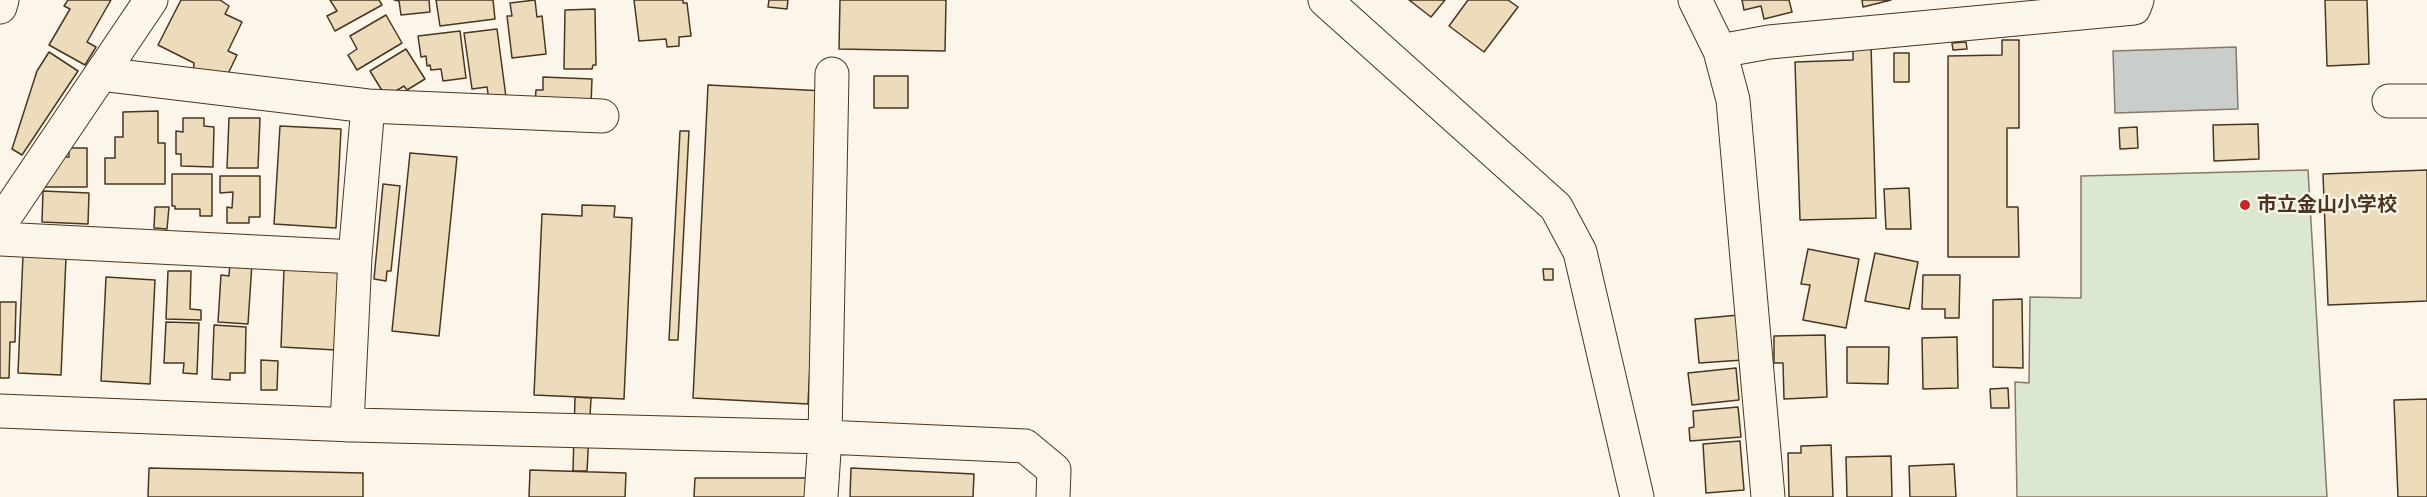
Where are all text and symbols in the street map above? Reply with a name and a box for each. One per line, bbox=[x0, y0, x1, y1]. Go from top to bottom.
place label: 市立金山小学校 bbox=[2257, 193, 2397, 217]
marker: 市立金山小学校 bbox=[2238, 198, 2252, 212]

